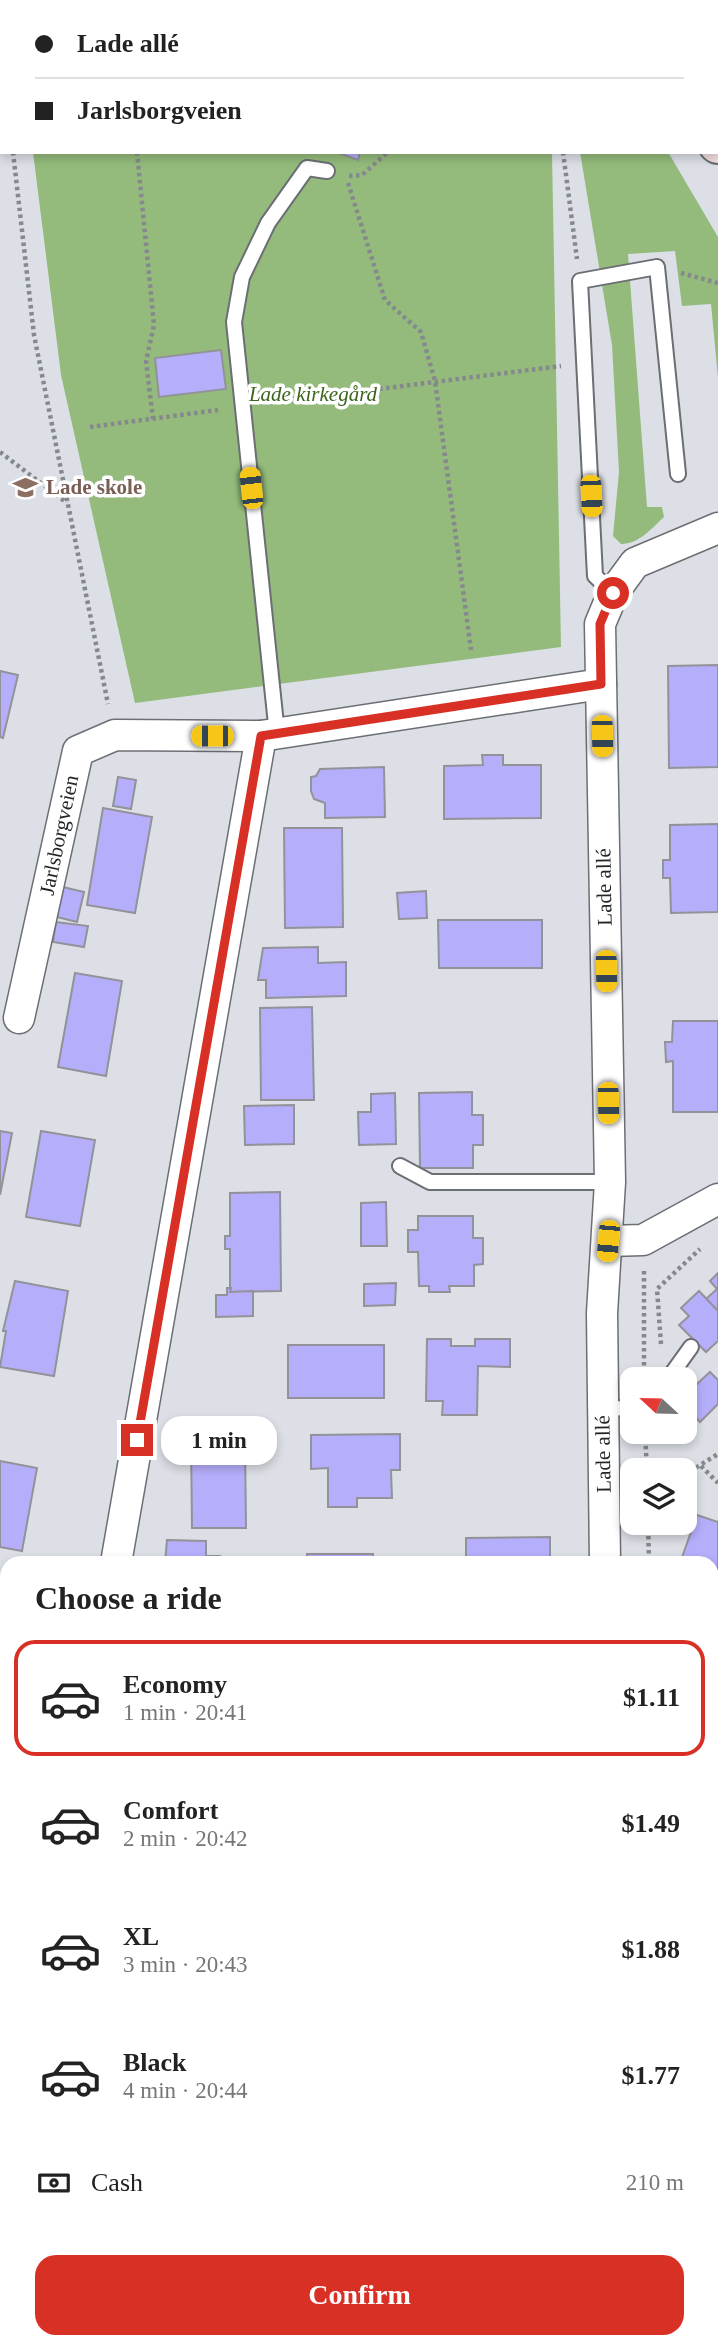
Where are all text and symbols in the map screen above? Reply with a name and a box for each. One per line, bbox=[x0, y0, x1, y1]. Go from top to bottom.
text: Lade allé bbox=[77, 29, 179, 58]
text: Jarlsborgveien bbox=[77, 96, 242, 125]
park label: Lade kirkegård bbox=[248, 382, 378, 406]
car bbox=[239, 466, 264, 510]
school or university icon: Lade skole bbox=[12, 473, 40, 501]
car bbox=[580, 474, 603, 518]
place label: Lade skole bbox=[46, 475, 142, 499]
route start bbox=[597, 577, 629, 609]
car bbox=[592, 715, 613, 757]
car bbox=[192, 726, 234, 747]
street label: Jarlsborgveien bbox=[35, 772, 84, 897]
street label: Lade allé bbox=[591, 848, 617, 926]
car bbox=[596, 950, 617, 992]
car bbox=[598, 1082, 619, 1124]
car bbox=[596, 1219, 621, 1263]
north arrow bbox=[620, 1367, 696, 1444]
map controls bbox=[620, 1367, 697, 1535]
street label: Lade allé bbox=[590, 1415, 616, 1493]
callout: 1 min bbox=[162, 1416, 277, 1464]
route end bbox=[121, 1424, 153, 1456]
text: 1 min bbox=[191, 1428, 247, 1453]
button: layers bbox=[620, 1458, 697, 1535]
text: Choose a ride bbox=[35, 1580, 222, 1616]
icon: car bbox=[39, 1667, 102, 1730]
text: Economy bbox=[123, 1670, 227, 1699]
text: $1.11 bbox=[623, 1683, 680, 1712]
text: 1 min · 20:41 bbox=[123, 1700, 248, 1725]
icon: car bbox=[39, 1793, 102, 1856]
text: Comfort bbox=[123, 1796, 218, 1825]
text: $1.49 bbox=[622, 1809, 680, 1838]
text: 2 min · 20:42 bbox=[123, 1826, 248, 1851]
icon: car bbox=[39, 1919, 102, 1982]
text: XL bbox=[123, 1922, 159, 1951]
text: $1.88 bbox=[622, 1935, 680, 1964]
text: 3 min · 20:43 bbox=[123, 1952, 248, 1977]
icon: car bbox=[39, 2045, 102, 2108]
text: Black bbox=[123, 2048, 187, 2077]
text: $1.77 bbox=[622, 2061, 680, 2090]
text: 4 min · 20:44 bbox=[123, 2078, 248, 2103]
icon: cash bbox=[35, 2164, 73, 2202]
text: Cash bbox=[91, 2168, 143, 2197]
text: 210 m bbox=[626, 2170, 684, 2195]
button: Confirm bbox=[35, 2255, 684, 2335]

